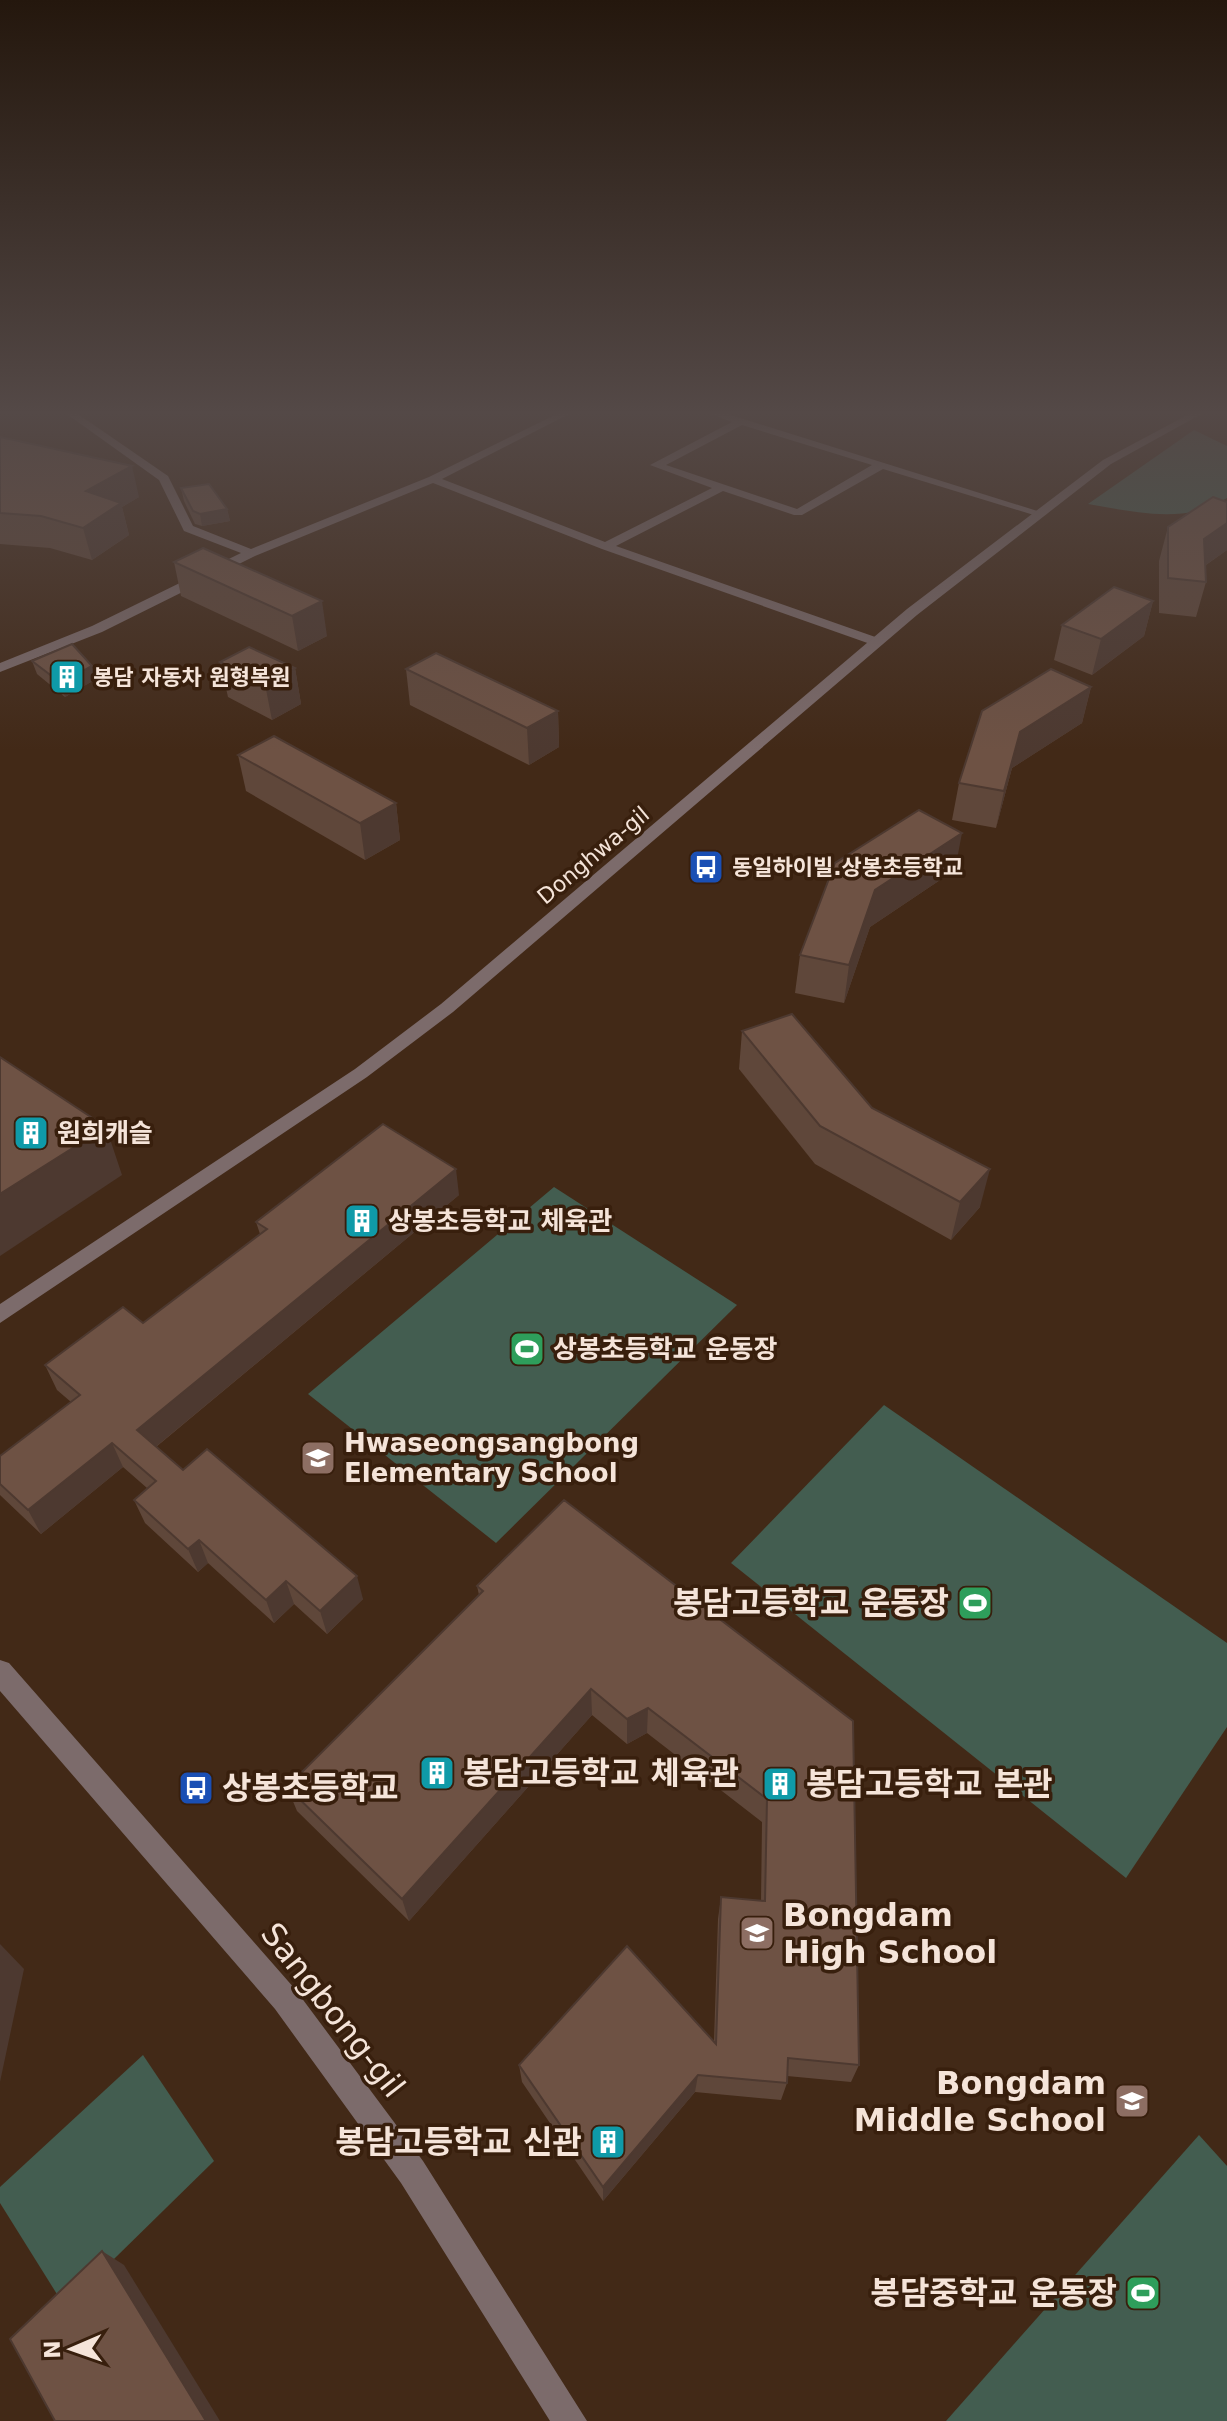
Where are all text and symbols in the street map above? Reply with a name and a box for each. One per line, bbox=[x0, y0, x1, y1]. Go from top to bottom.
building icon: 봉담 자동차 원형복원 bbox=[48, 658, 86, 696]
place label: 봉담 자동차 원형복원 bbox=[93, 665, 290, 690]
street label: Donghwa-gil bbox=[532, 802, 654, 909]
bus stop icon: 동일하이빌.상봉초등학교 bbox=[687, 848, 725, 886]
place label: 동일하이빌.상봉초등학교 bbox=[732, 855, 963, 880]
building icon: 원희캐슬 bbox=[12, 1114, 50, 1152]
place label: 원희캐슬 bbox=[57, 1118, 153, 1148]
building icon: 상봉초등학교 체육관 bbox=[343, 1202, 381, 1240]
place label: 상봉초등학교 체육관 bbox=[388, 1206, 612, 1236]
sports icon: 상봉초등학교 운동장 bbox=[508, 1330, 546, 1368]
place label: 상봉초등학교 운동장 bbox=[553, 1334, 777, 1364]
place label: Hwaseongsangbong Elementary School bbox=[344, 1428, 639, 1488]
school or university icon: Hwaseongsangbong Elementary School bbox=[299, 1439, 337, 1477]
place label: 봉담고등학교 운동장 bbox=[673, 1584, 949, 1622]
sports icon: 봉담고등학교 운동장 bbox=[956, 1584, 994, 1622]
building icon: 봉담고등학교 체육관 bbox=[418, 1754, 456, 1792]
place label: 봉담고등학교 체육관 bbox=[463, 1754, 739, 1792]
building icon: 봉담고등학교 본관 bbox=[761, 1765, 799, 1803]
place label: 봉담고등학교 본관 bbox=[806, 1765, 1053, 1803]
bus stop icon: 상봉초등학교 bbox=[177, 1769, 215, 1807]
place label: 상봉초등학교 bbox=[222, 1769, 399, 1807]
place label: Bongdam High School bbox=[783, 1896, 997, 1971]
school or university icon: Bongdam High School bbox=[738, 1914, 776, 1952]
street label: Sangbong-gil bbox=[253, 1915, 413, 2105]
place label: Bongdam Middle School bbox=[854, 2064, 1106, 2139]
school or university icon: Bongdam Middle School bbox=[1113, 2082, 1151, 2120]
place label: 봉담고등학교 신관 bbox=[335, 2123, 582, 2161]
building icon: 봉담고등학교 신관 bbox=[589, 2123, 627, 2161]
place label: 봉담중학교 운동장 bbox=[870, 2274, 1117, 2312]
sports icon: 봉담중학교 운동장 bbox=[1124, 2274, 1162, 2312]
north arrow bbox=[32, 2309, 112, 2389]
text: N bbox=[40, 2340, 65, 2359]

